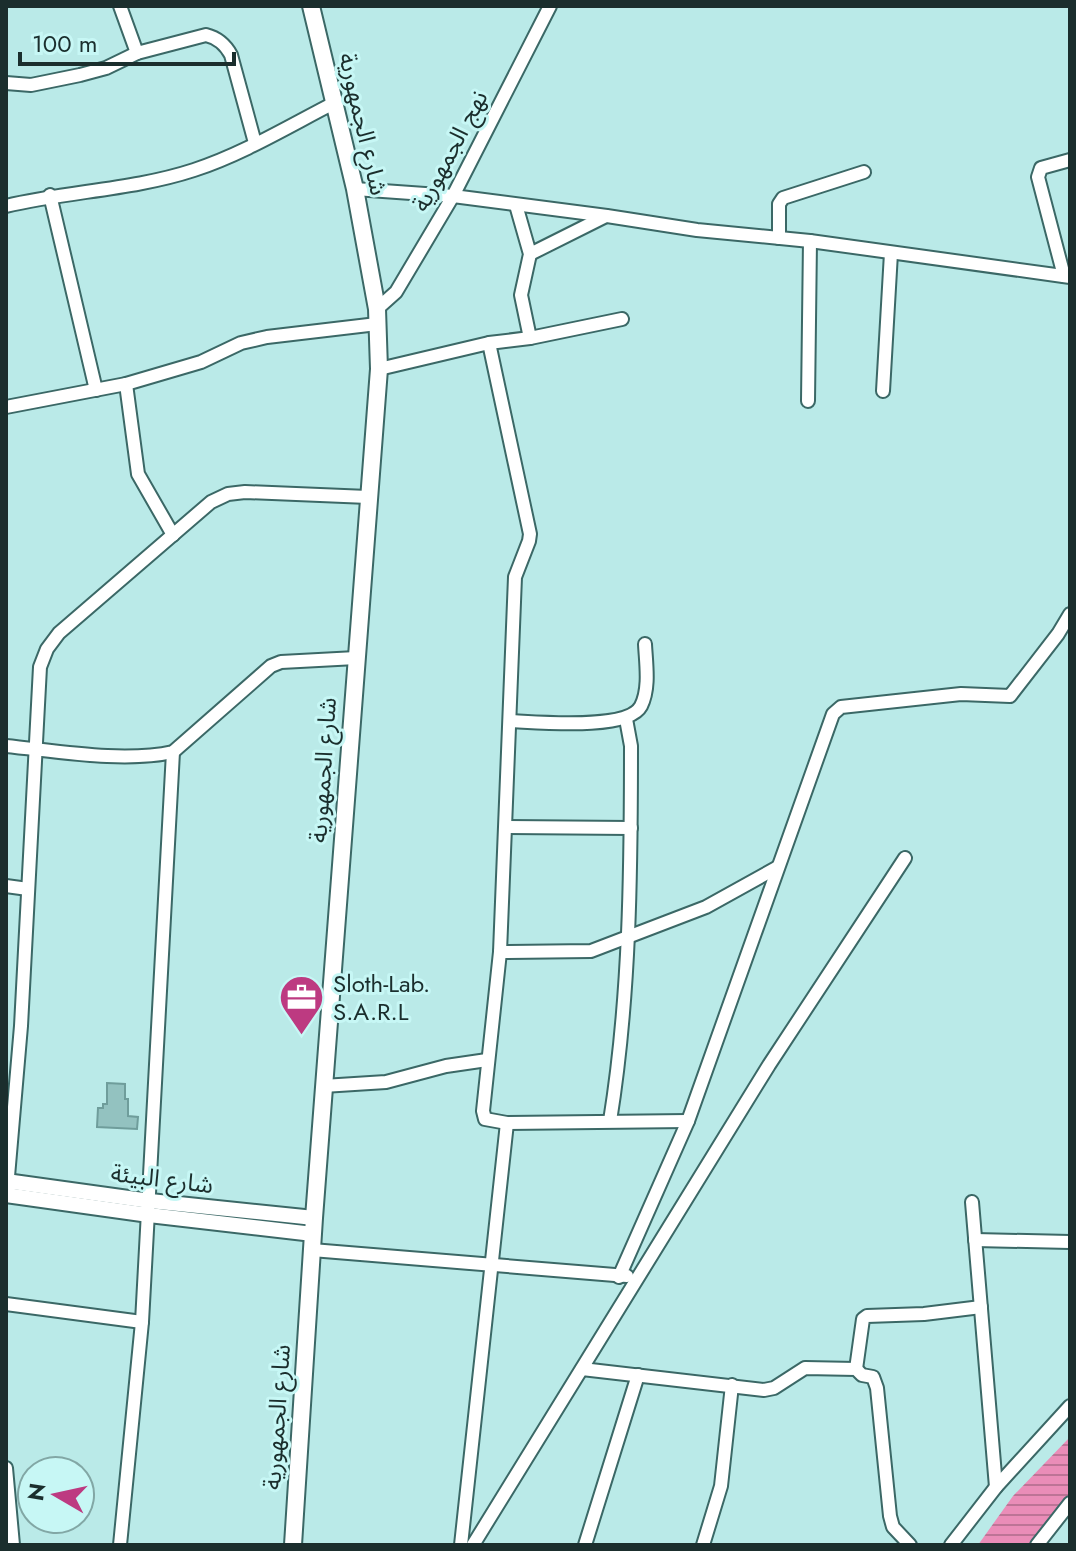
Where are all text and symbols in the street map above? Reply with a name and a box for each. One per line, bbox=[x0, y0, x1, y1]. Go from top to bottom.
scale bar bbox=[20, 16, 234, 66]
text: 100 m bbox=[32, 26, 98, 61]
street label: شارع الجمهورية bbox=[330, 49, 397, 199]
street label: نهج الجمهورية bbox=[403, 84, 496, 218]
street label: شارع الجمهورية bbox=[300, 696, 345, 844]
place label: Sloth-Lab. S.A.R.L bbox=[333, 966, 430, 1029]
office icon: Sloth-Lab. S.A.R.L bbox=[278, 974, 326, 1037]
street label: شارع البيئة bbox=[109, 1155, 215, 1202]
street label: شارع الجمهورية bbox=[254, 1343, 299, 1491]
north arrow bbox=[16, 1455, 96, 1535]
text: N bbox=[19, 1481, 53, 1503]

